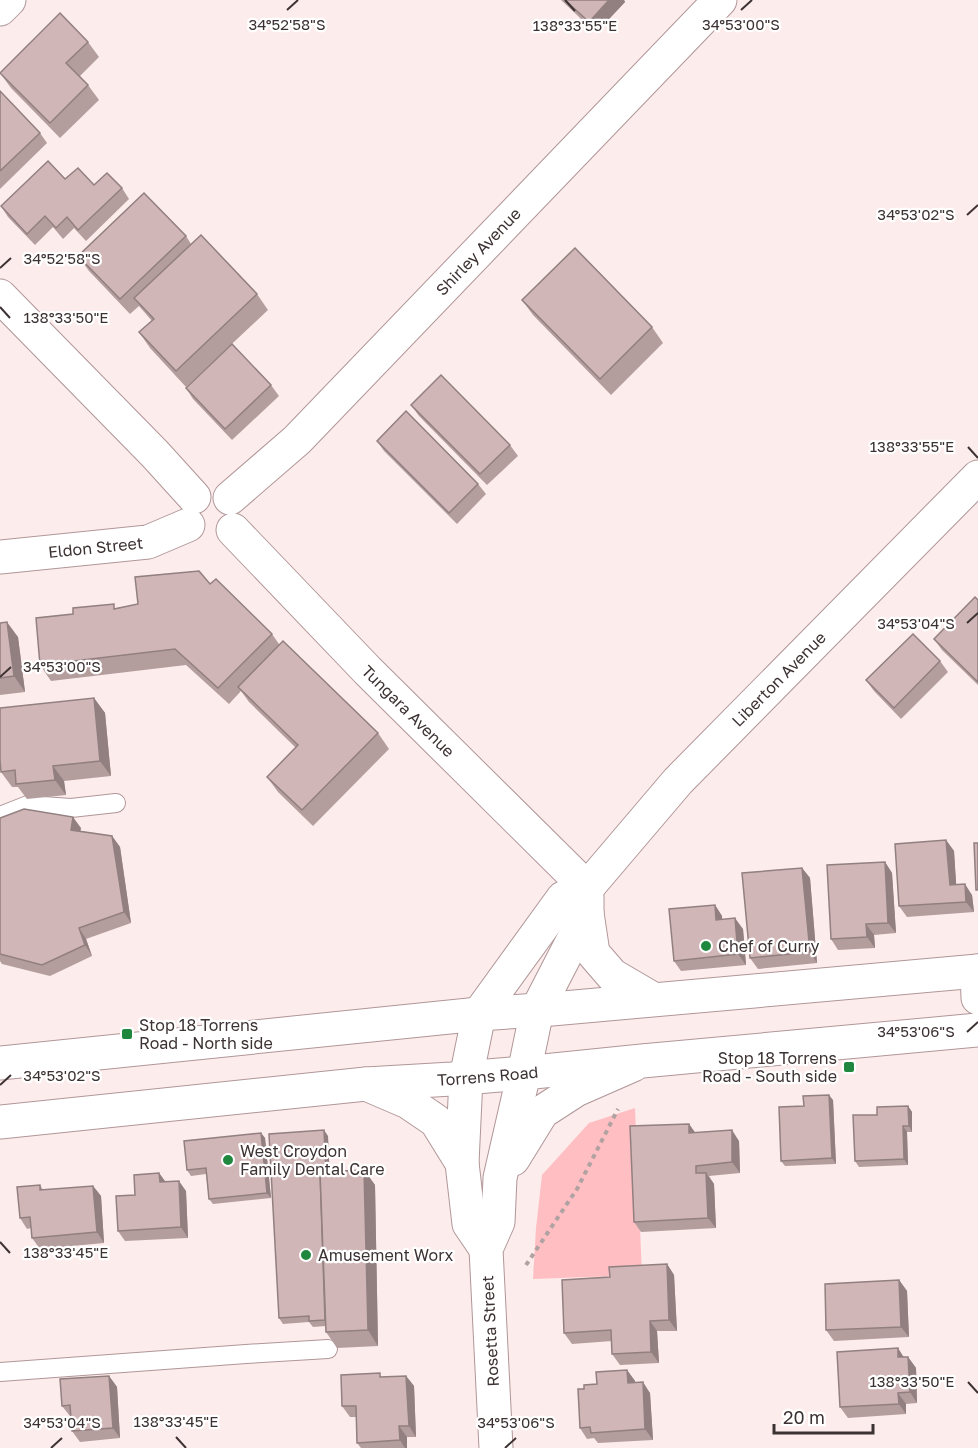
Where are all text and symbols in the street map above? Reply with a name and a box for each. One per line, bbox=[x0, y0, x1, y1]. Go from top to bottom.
text: 34°52'58"S bbox=[248, 15, 326, 33]
text: 34°53'00"S bbox=[702, 15, 780, 33]
text: 138°33'55"E bbox=[533, 16, 617, 34]
street label: Shirley Avenue bbox=[431, 204, 525, 300]
text: 34°53'02"S bbox=[877, 205, 955, 223]
text: 34°52'58"S bbox=[23, 249, 101, 267]
text: 138°33'50"E bbox=[24, 308, 108, 326]
text: 138°33'55"E bbox=[870, 437, 954, 455]
street label: Eldon Street bbox=[47, 533, 144, 562]
text: 34°53'04"S bbox=[877, 614, 955, 632]
street label: Liberton Avenue bbox=[727, 627, 830, 731]
text: 34°53'00"S bbox=[23, 657, 101, 675]
street label: Tungara Avenue bbox=[358, 661, 459, 761]
place label: Chef of Curry bbox=[718, 936, 819, 956]
marker: Chef of Curry bbox=[699, 939, 713, 953]
place label: Stop 18 Torrens Road - North side bbox=[139, 1015, 273, 1053]
text: 34°53'06"S bbox=[877, 1022, 955, 1040]
marker: Stop 18 Torrens Road - North side bbox=[120, 1027, 134, 1041]
place label: Stop 18 Torrens Road - South side bbox=[702, 1048, 837, 1086]
marker: Stop 18 Torrens Road - South side bbox=[842, 1060, 856, 1074]
street label: Torrens Road bbox=[437, 1062, 539, 1090]
text: 34°53'02"S bbox=[23, 1066, 101, 1084]
place label: West Croydon Family Dental Care bbox=[240, 1141, 384, 1179]
marker: West Croydon Family Dental Care bbox=[221, 1153, 235, 1167]
text: 138°33'45"E bbox=[24, 1243, 108, 1261]
place label: Amusement Worx bbox=[318, 1245, 454, 1265]
marker: Amusement Worx bbox=[299, 1248, 313, 1262]
street label: Rosetta Street bbox=[477, 1275, 503, 1387]
text: 138°33'50"E bbox=[870, 1372, 954, 1390]
scale bar bbox=[774, 1397, 873, 1435]
text: 20 m bbox=[783, 1406, 825, 1428]
text: 138°33'45"E bbox=[134, 1412, 218, 1430]
text: 34°53'04"S bbox=[23, 1413, 101, 1431]
text: 34°53'06"S bbox=[477, 1413, 555, 1431]

